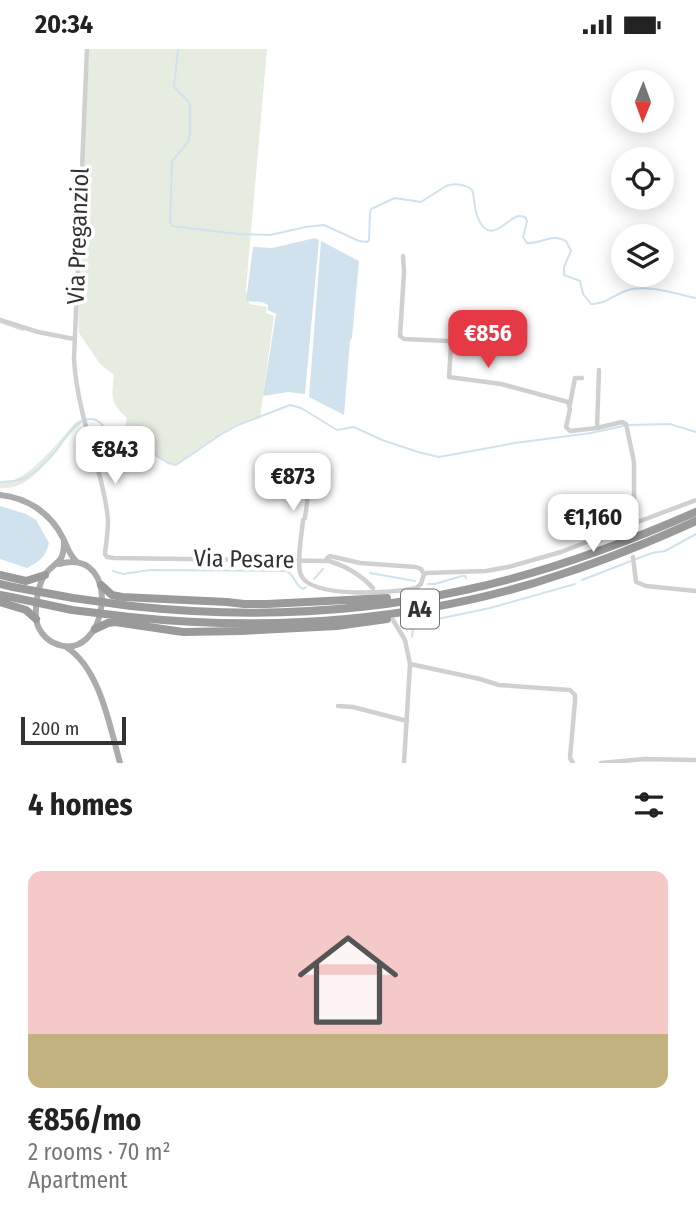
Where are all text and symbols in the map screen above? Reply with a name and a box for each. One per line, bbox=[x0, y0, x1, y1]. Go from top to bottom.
text: 20:34 bbox=[35, 9, 93, 40]
north arrow bbox=[611, 70, 674, 133]
map controls bbox=[611, 70, 674, 287]
button: locate bbox=[611, 147, 674, 210]
street label: Via Preganziol bbox=[62, 167, 94, 305]
button: layers bbox=[611, 224, 674, 287]
pin: €856 bbox=[447, 311, 529, 370]
text: €856 bbox=[464, 319, 512, 347]
pin: €843 bbox=[74, 427, 156, 486]
text: €843 bbox=[92, 435, 138, 463]
pin: €873 bbox=[252, 454, 334, 513]
text: €873 bbox=[271, 462, 315, 490]
pin: €1,160 bbox=[536, 495, 650, 554]
text: €1,160 bbox=[564, 503, 622, 531]
street label: Via Pesare bbox=[193, 544, 295, 574]
road number: A4 bbox=[401, 589, 439, 629]
scale bar bbox=[21, 714, 126, 746]
text: 200 m bbox=[32, 717, 79, 740]
icon: filters bbox=[630, 786, 668, 824]
text: 4 homes bbox=[28, 787, 133, 823]
icon: home bbox=[285, 917, 411, 1043]
text: €856/mo bbox=[28, 1102, 141, 1138]
text: 2 rooms · 70 m² bbox=[28, 1138, 171, 1166]
text: Apartment bbox=[28, 1166, 128, 1194]

